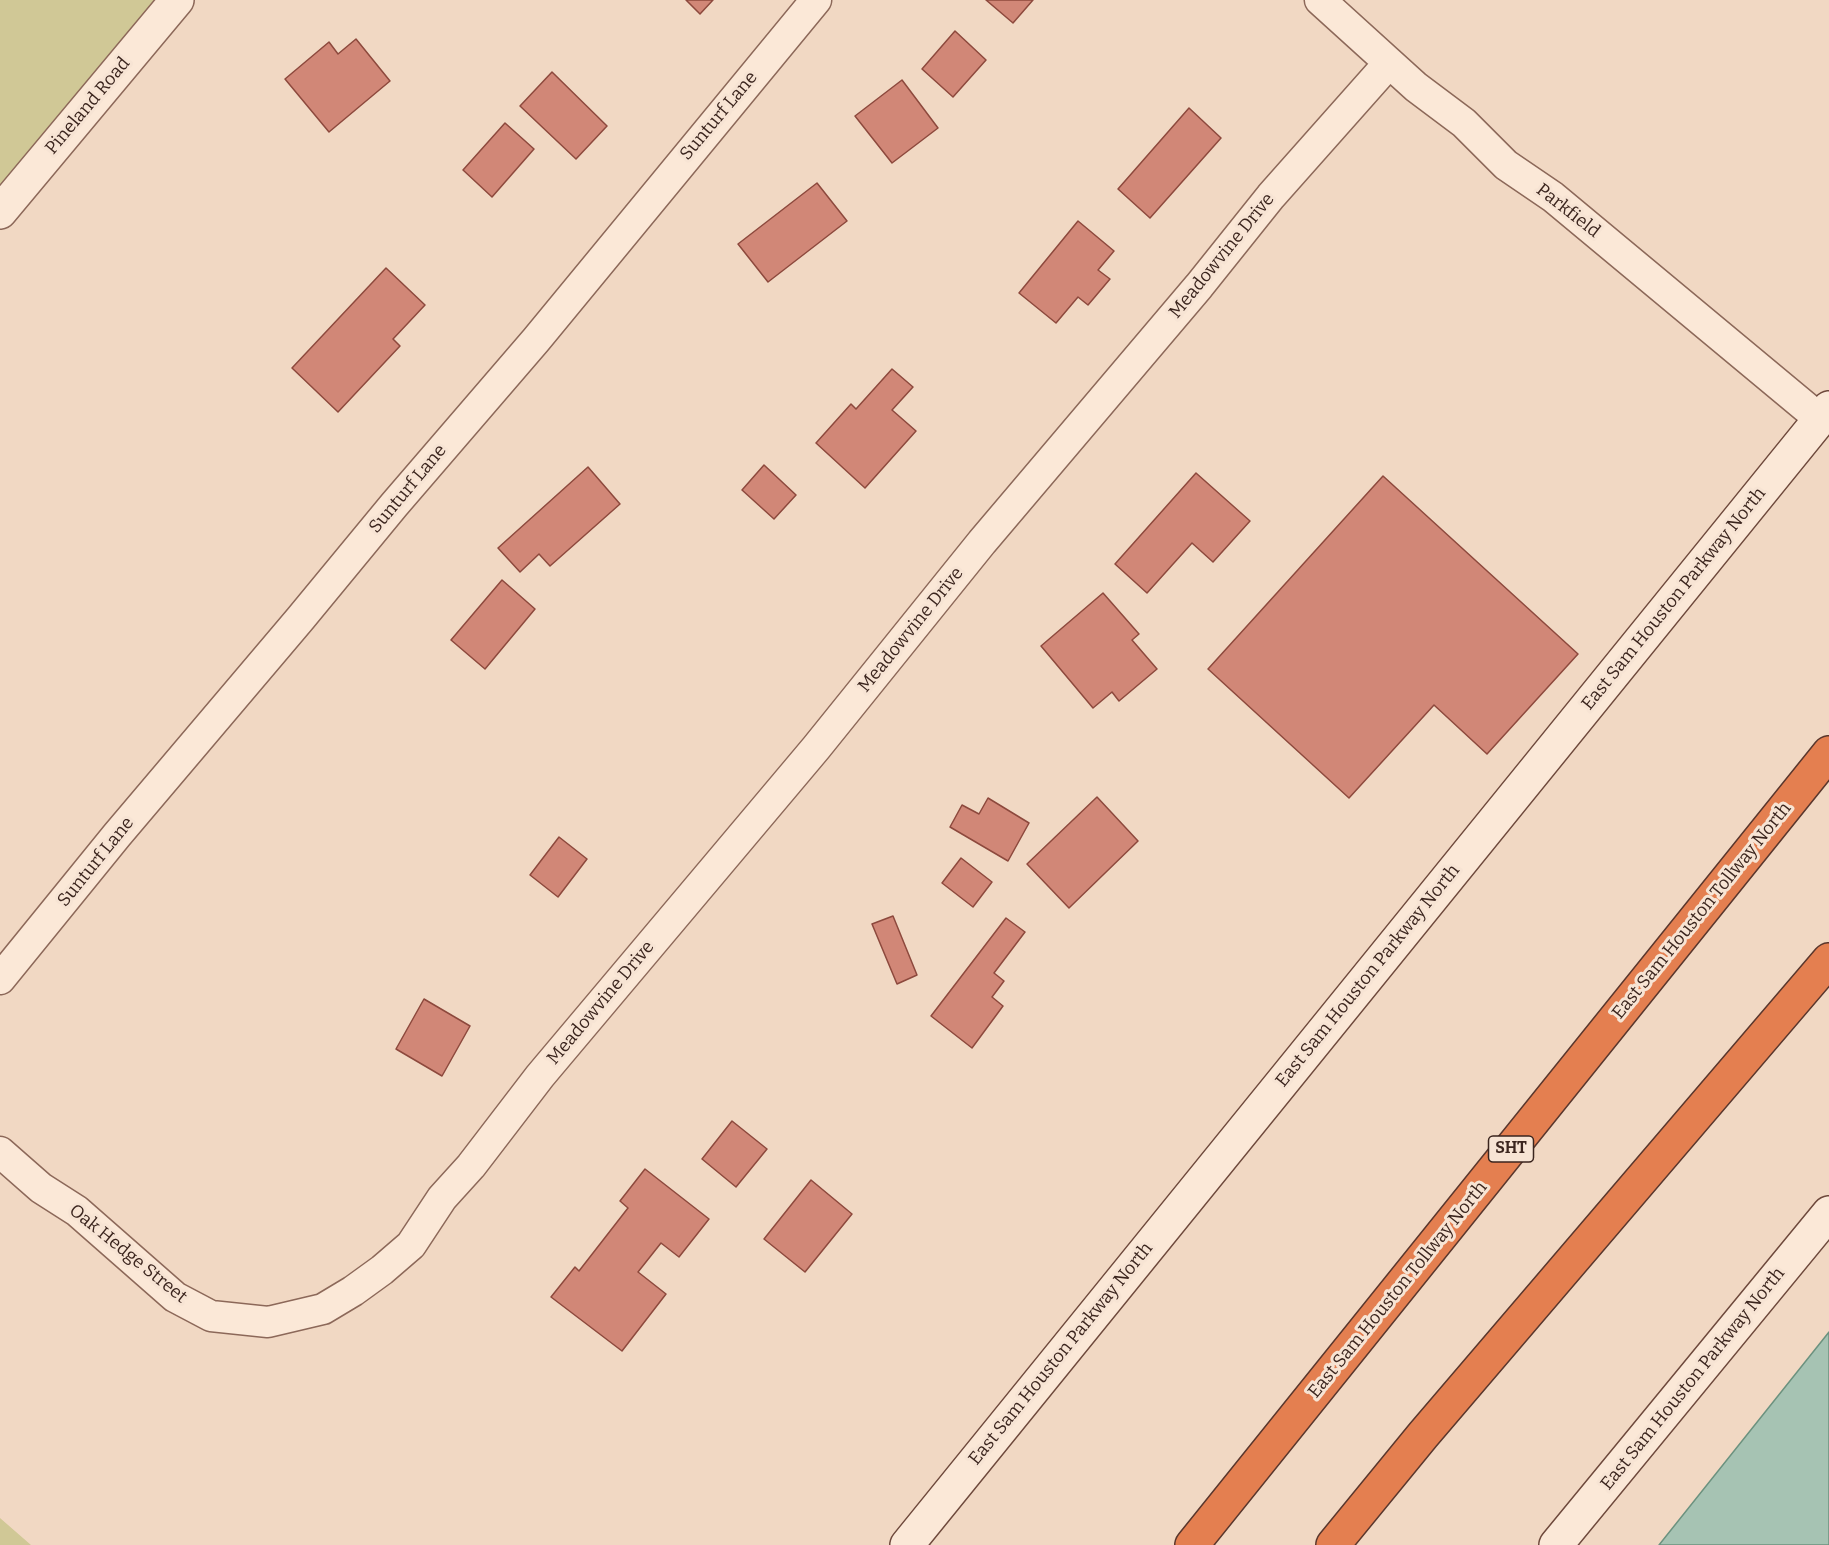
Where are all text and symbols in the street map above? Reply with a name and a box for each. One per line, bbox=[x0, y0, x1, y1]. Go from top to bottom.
street label: Pineland Road bbox=[41, 53, 135, 159]
street label: Sunturf Lane bbox=[676, 67, 762, 165]
street label: Parkfield bbox=[1532, 179, 1604, 243]
street label: Meadowvine Drive bbox=[1165, 189, 1279, 323]
street label: Sunturf Lane bbox=[365, 440, 451, 538]
street label: East Sam Houston Parkway North bbox=[1577, 483, 1771, 715]
street label: Meadowvine Drive bbox=[854, 563, 968, 697]
street label: East Sam Houston Tollway North bbox=[1608, 798, 1796, 1024]
street label: Sunturf Lane bbox=[53, 813, 139, 911]
street label: East Sam Houston Parkway North bbox=[1271, 860, 1465, 1092]
street label: Meadowvine Drive bbox=[543, 937, 659, 1069]
road number: SHT bbox=[1488, 1136, 1534, 1162]
street label: East Sam Houston Tollway North bbox=[1304, 1177, 1492, 1403]
street label: Oak Hedge Street bbox=[65, 1200, 191, 1308]
street label: East Sam Houston Parkway North bbox=[964, 1238, 1158, 1470]
street label: East Sam Houston Parkway North bbox=[1596, 1263, 1790, 1495]

